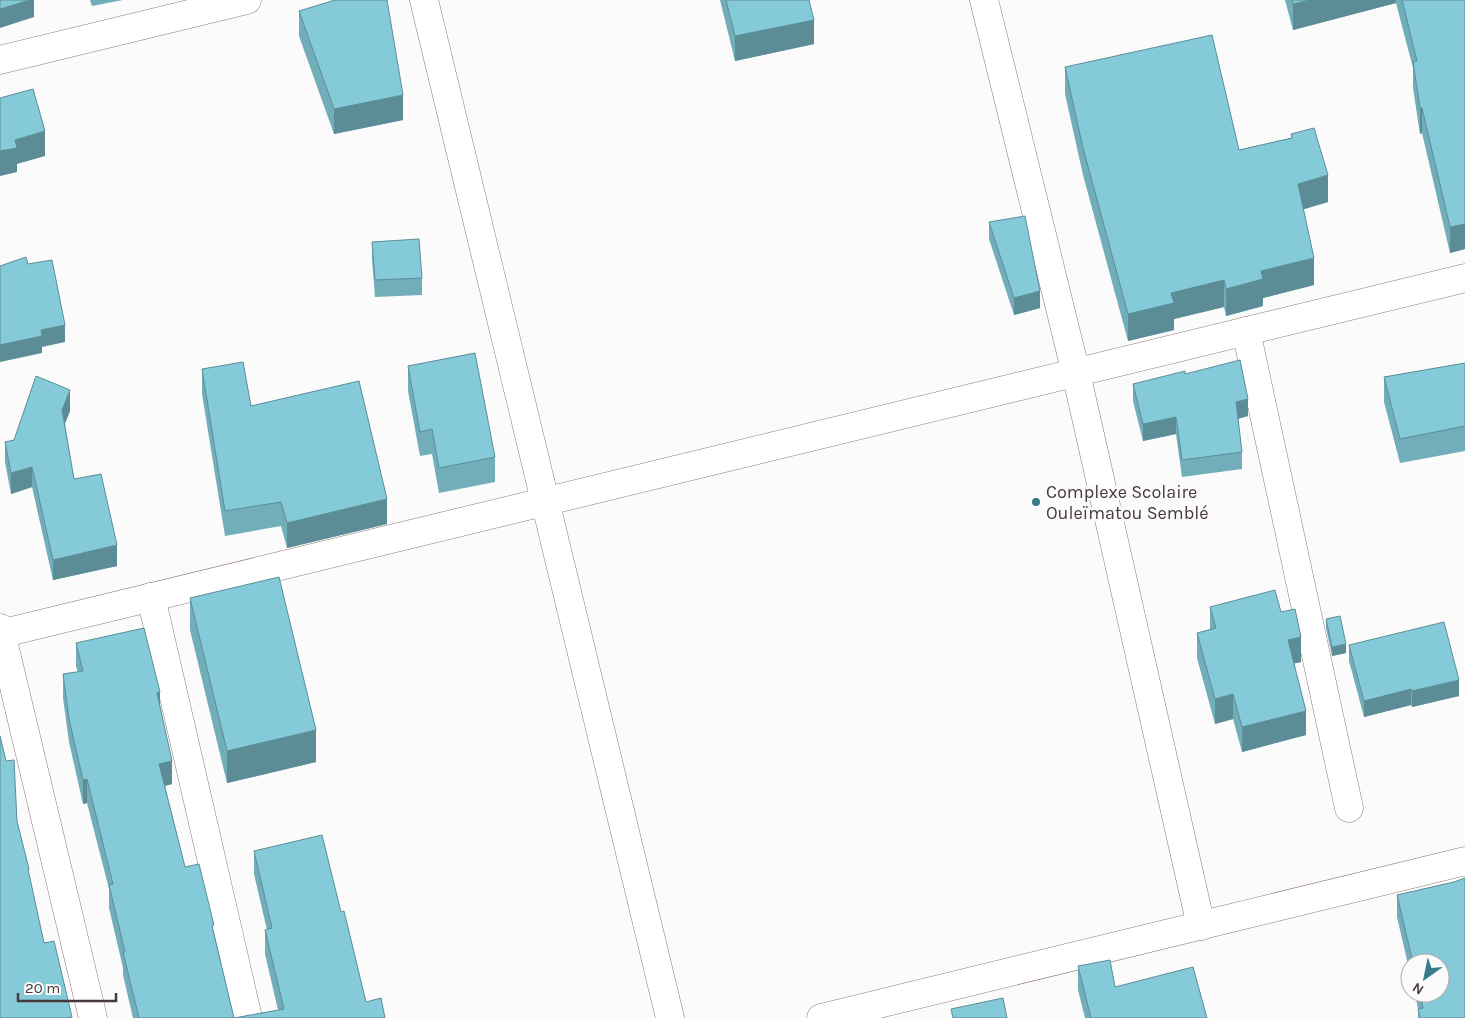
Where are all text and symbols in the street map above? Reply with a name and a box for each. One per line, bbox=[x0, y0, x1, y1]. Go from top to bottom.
place label: Complexe Scolaire Ouleïmatou Semblé bbox=[1046, 481, 1209, 524]
marker: Complexe Scolaire Ouleïmatou Semblé bbox=[1030, 496, 1042, 508]
north arrow bbox=[1400, 953, 1450, 1003]
scale bar bbox=[18, 970, 115, 1002]
text: 20 m bbox=[25, 979, 60, 997]
text: N bbox=[1409, 979, 1427, 998]

